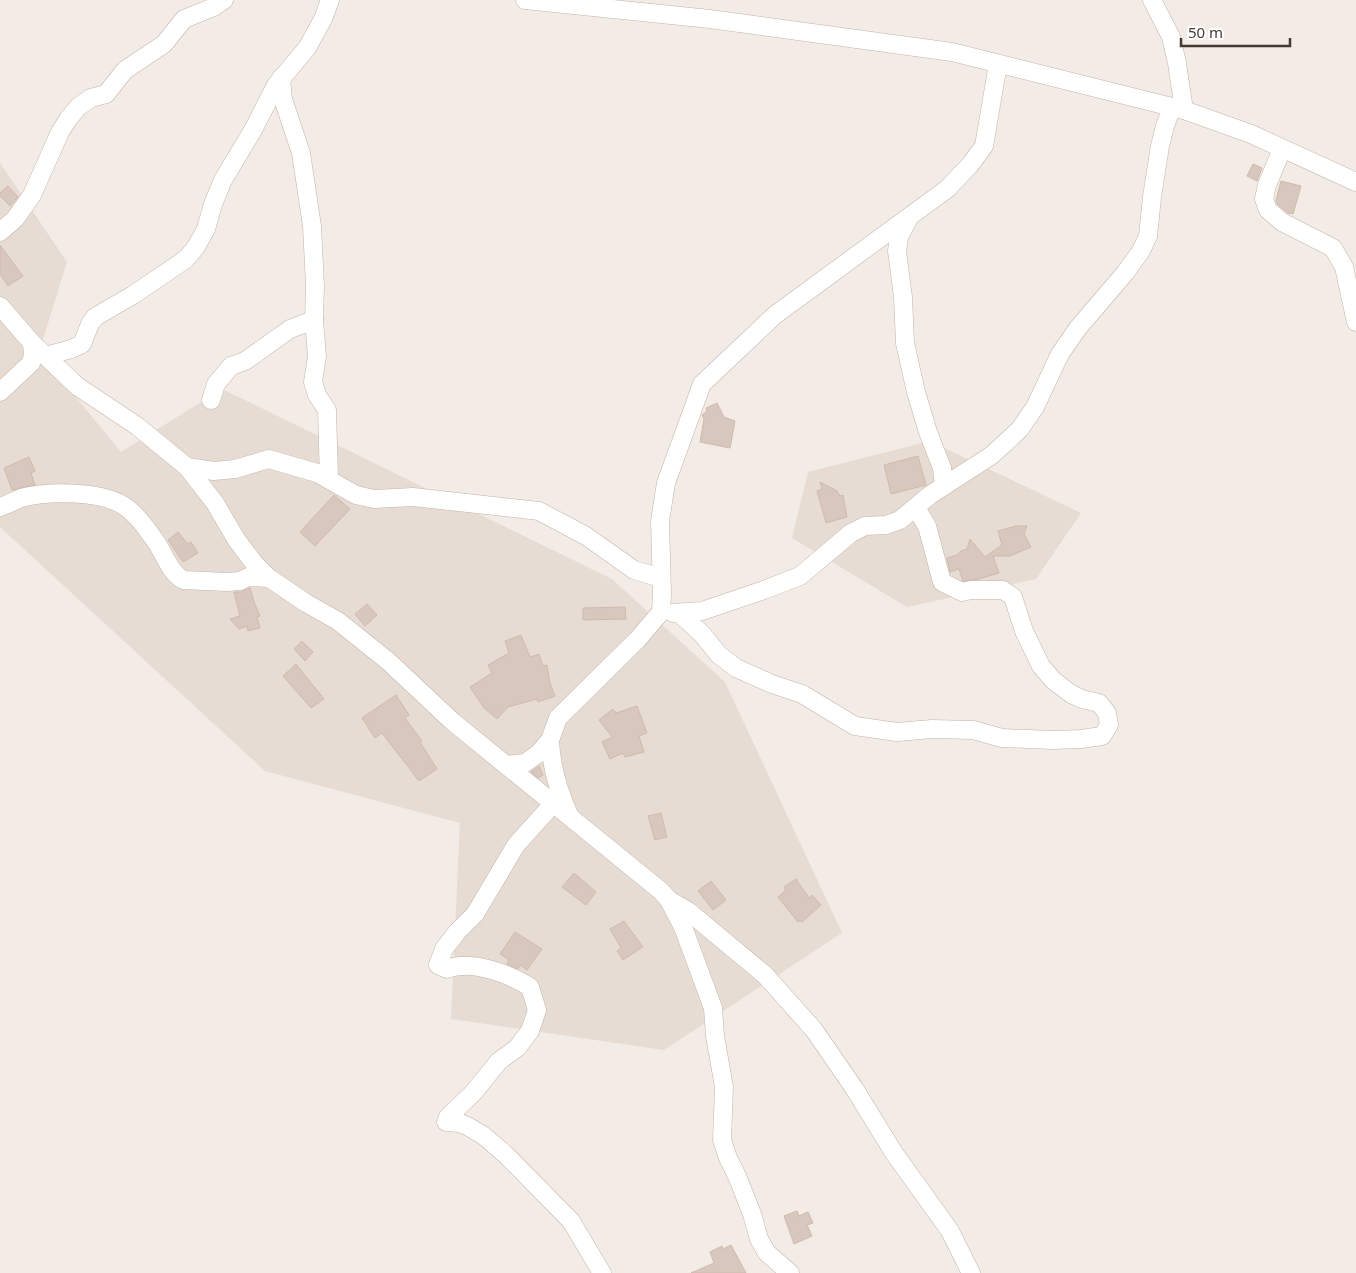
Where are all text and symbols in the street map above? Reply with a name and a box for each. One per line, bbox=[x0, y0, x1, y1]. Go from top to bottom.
scale bar bbox=[1181, 15, 1290, 47]
text: 50 m bbox=[1188, 22, 1223, 42]

